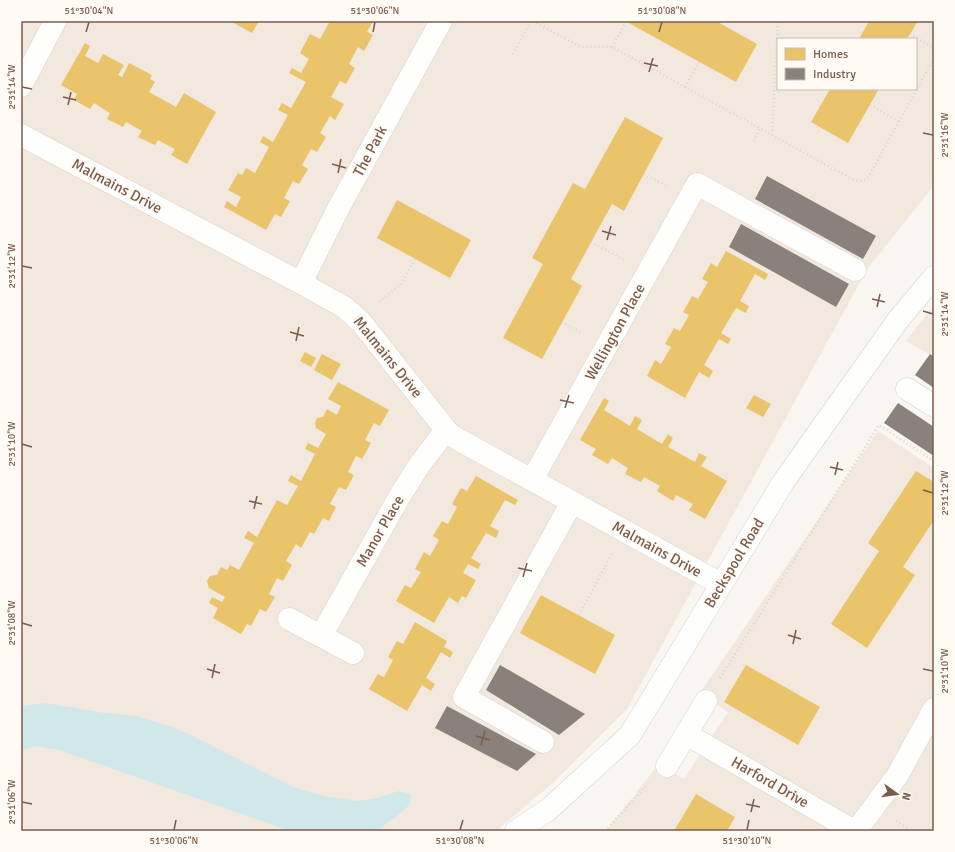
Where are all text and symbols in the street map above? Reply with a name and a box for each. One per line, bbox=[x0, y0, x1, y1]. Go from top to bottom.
text: 51°30'04"N bbox=[65, 5, 113, 17]
text: 51°30'06"N bbox=[351, 5, 399, 17]
text: 51°30'08"N bbox=[638, 5, 686, 17]
legend bbox=[777, 38, 917, 90]
text: Homes bbox=[813, 47, 848, 62]
text: 2°31'14"W bbox=[6, 64, 18, 110]
text: Industry bbox=[813, 67, 856, 82]
text: 2°31'16"W bbox=[939, 112, 951, 158]
street label: The Park bbox=[349, 122, 391, 180]
street label: Malmains Drive bbox=[69, 155, 165, 217]
text: 2°31'12"W bbox=[6, 243, 18, 289]
street label: Wellington Place bbox=[581, 280, 649, 384]
text: 2°31'14"W bbox=[939, 291, 951, 337]
street label: Malmains Drive bbox=[350, 313, 426, 401]
text: 2°31'10"W bbox=[6, 421, 18, 467]
text: 2°31'12"W bbox=[939, 470, 951, 516]
street label: Manor Place bbox=[352, 492, 408, 570]
street label: Beckspool Road bbox=[700, 515, 768, 611]
street label: Malmains Drive bbox=[609, 517, 705, 581]
text: 2°31'08"W bbox=[6, 600, 18, 646]
text: 2°31'10"W bbox=[939, 648, 951, 694]
street label: Harford Drive bbox=[728, 753, 812, 811]
north arrow bbox=[877, 774, 917, 814]
text: 2°31'06"W bbox=[6, 779, 18, 825]
text: N bbox=[899, 791, 913, 802]
text: 51°30'06"N bbox=[150, 835, 198, 847]
text: 51°30'08"N bbox=[436, 835, 484, 847]
text: 51°30'10"N bbox=[723, 835, 771, 847]

